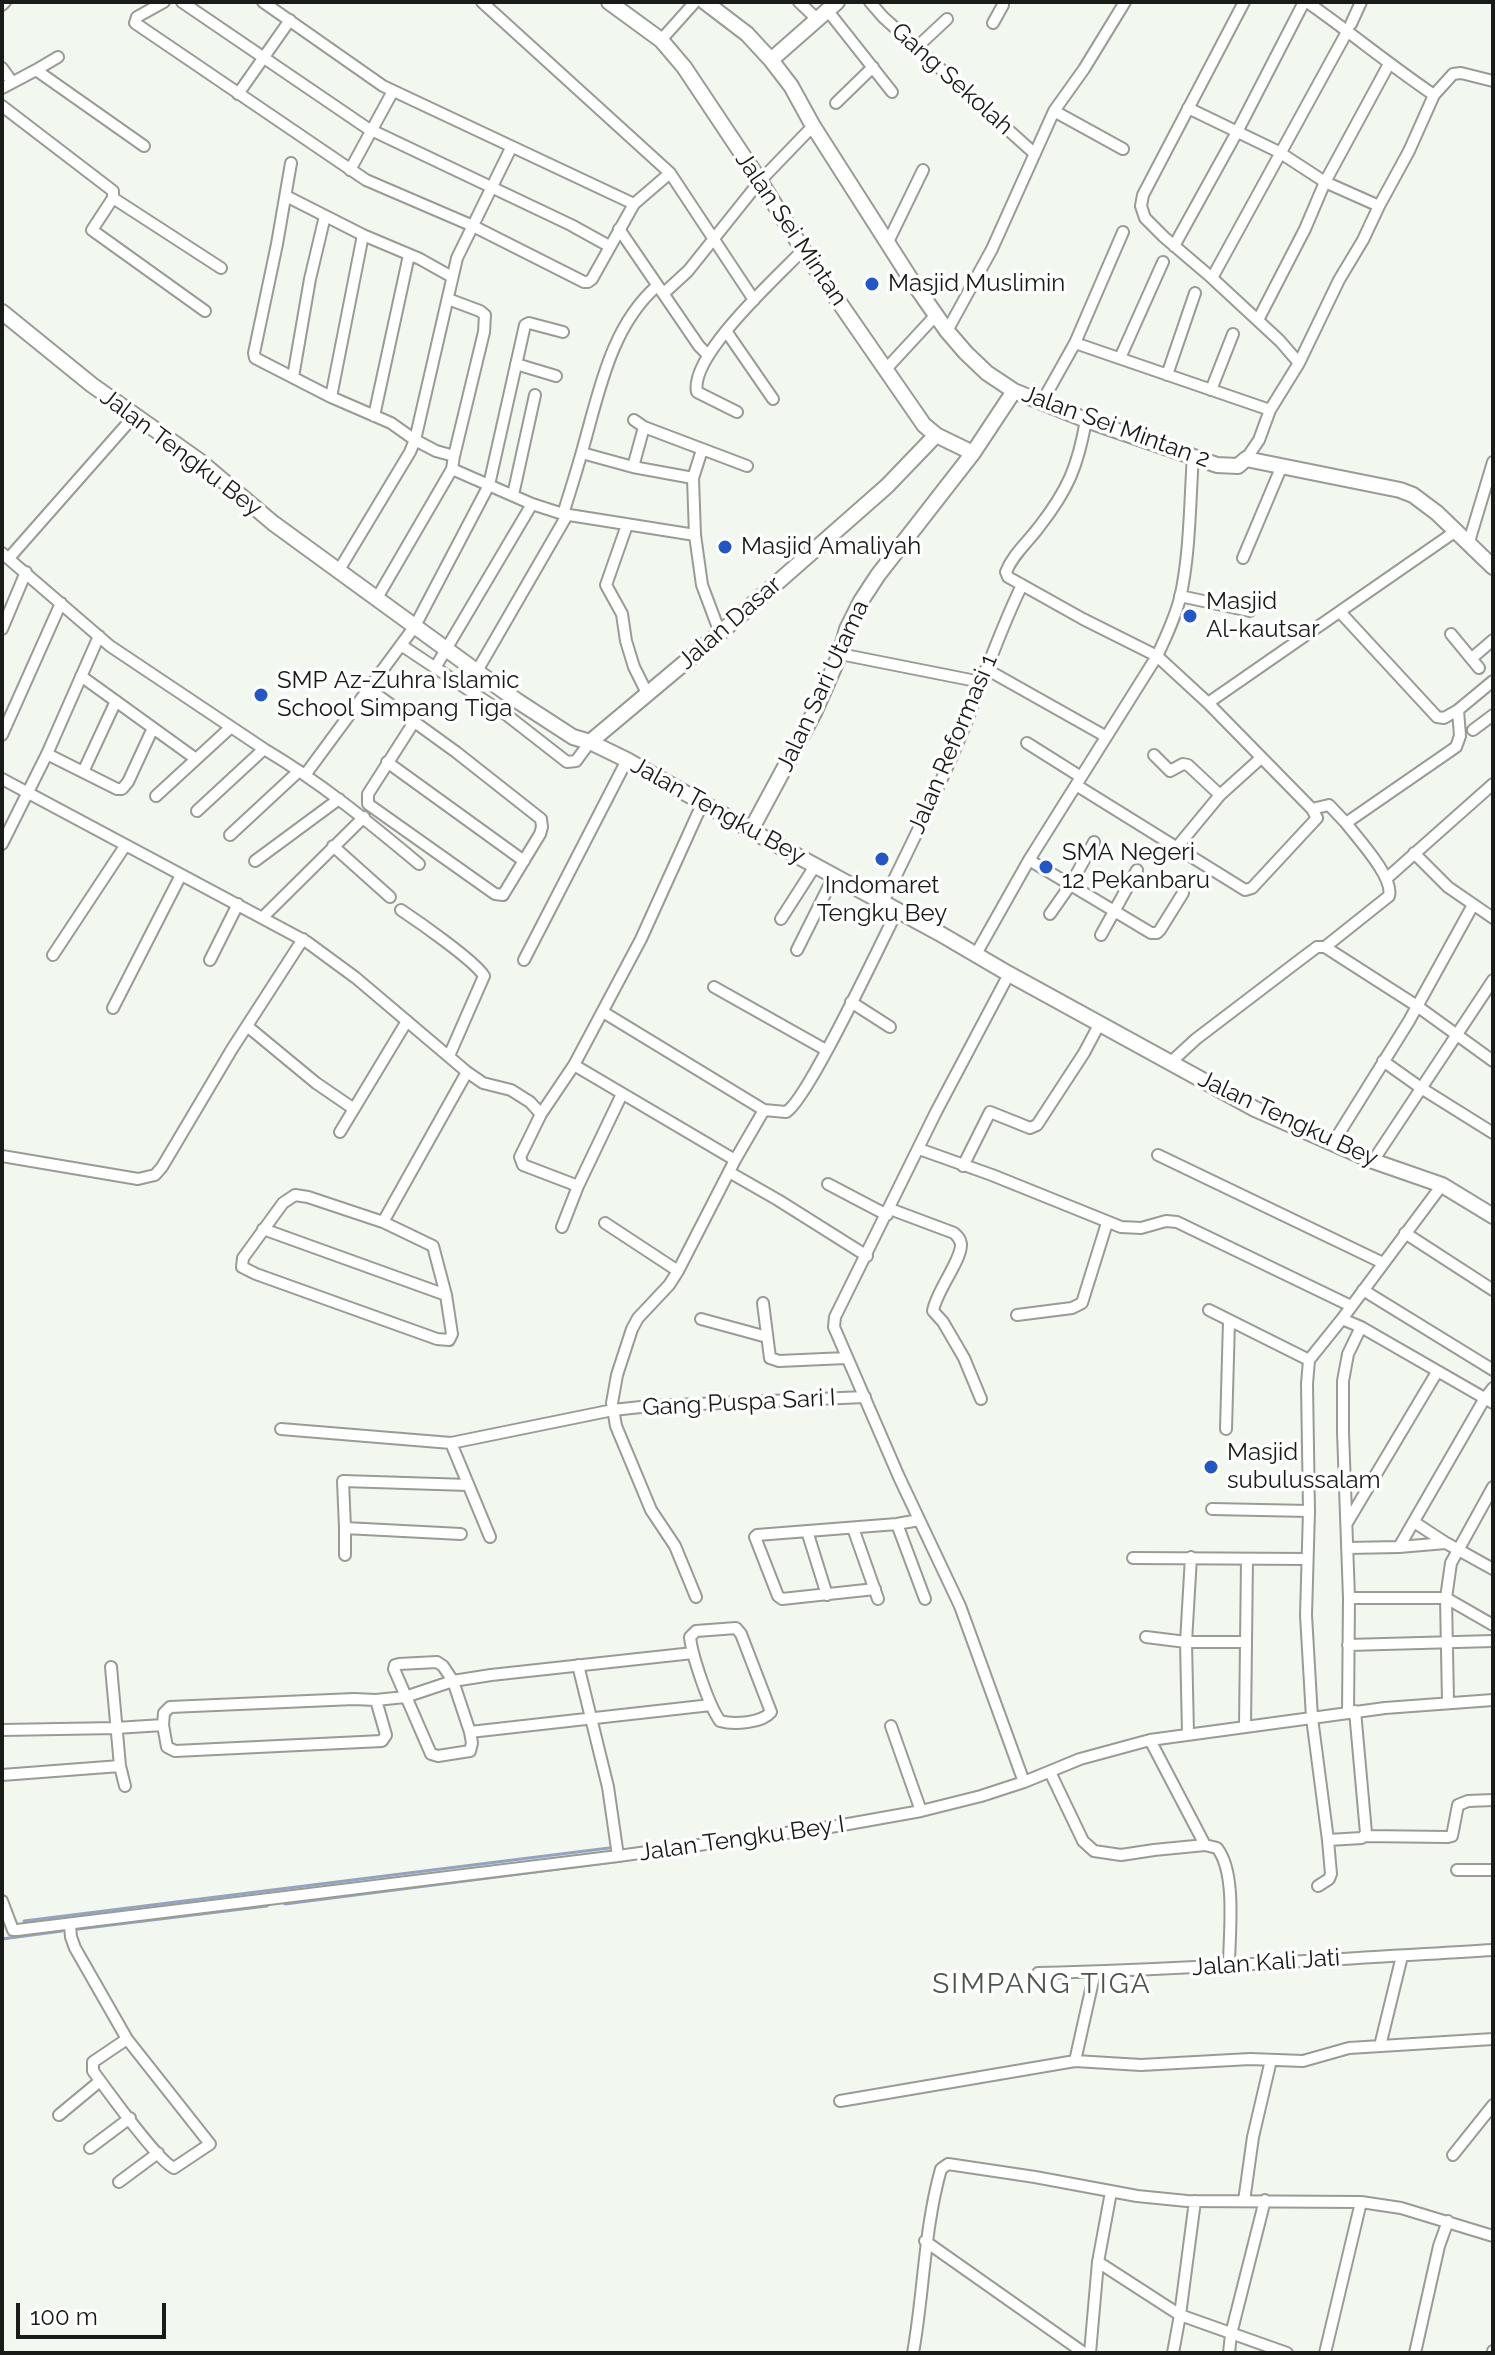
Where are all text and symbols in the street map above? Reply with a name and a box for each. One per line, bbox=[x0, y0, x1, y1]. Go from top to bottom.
street label: Gang Sekolah bbox=[885, 17, 1019, 141]
street label: Jalan Sei Mintan bbox=[729, 147, 853, 311]
place label: Masjid Muslimin bbox=[888, 270, 1065, 298]
marker: Masjid Muslimin bbox=[863, 275, 881, 293]
street label: Jalan Sei Mintan 2 bbox=[1018, 380, 1214, 474]
street label: Jalan Tengku Bey bbox=[95, 383, 267, 523]
place label: Masjid Amaliyah bbox=[741, 533, 921, 561]
marker: Masjid Amaliyah bbox=[716, 538, 734, 556]
street label: Jalan Dasar bbox=[672, 570, 788, 676]
place label: Masjid Al-kautsar bbox=[1206, 588, 1320, 644]
street label: Jalan Sari Utama bbox=[771, 596, 875, 776]
marker: Masjid Al-kautsar bbox=[1181, 607, 1199, 625]
street label: Jalan Reformasi 1 bbox=[902, 650, 1004, 838]
place label: SMP Az-Zuhra Islamic School Simpang Tiga bbox=[277, 667, 519, 723]
marker: SMP Az-Zuhra Islamic School Simpang Tiga bbox=[252, 686, 270, 704]
street label: Jalan Tengku Bey bbox=[626, 751, 810, 871]
place label: SMA Negeri 12 Pekanbaru bbox=[1062, 839, 1210, 895]
marker: Indomaret Tengku Bey bbox=[873, 850, 891, 868]
marker: SMA Negeri 12 Pekanbaru bbox=[1037, 858, 1055, 876]
place label: Indomaret Tengku Bey bbox=[817, 872, 947, 928]
street label: Jalan Tengku Bey bbox=[1194, 1065, 1382, 1173]
street label: Gang Puspa Sari I bbox=[642, 1384, 836, 1422]
place label: Masjid subulussalam bbox=[1227, 1439, 1381, 1495]
marker: Masjid subulussalam bbox=[1202, 1458, 1220, 1476]
street label: Jalan Tengku Bey I bbox=[638, 1810, 846, 1868]
street label: Jalan Kali Jati bbox=[1191, 1943, 1341, 1983]
district label: SIMPANG TIGA bbox=[932, 1968, 1152, 2002]
scale bar bbox=[20, 2287, 170, 2337]
text: 100 m bbox=[30, 2302, 98, 2331]

